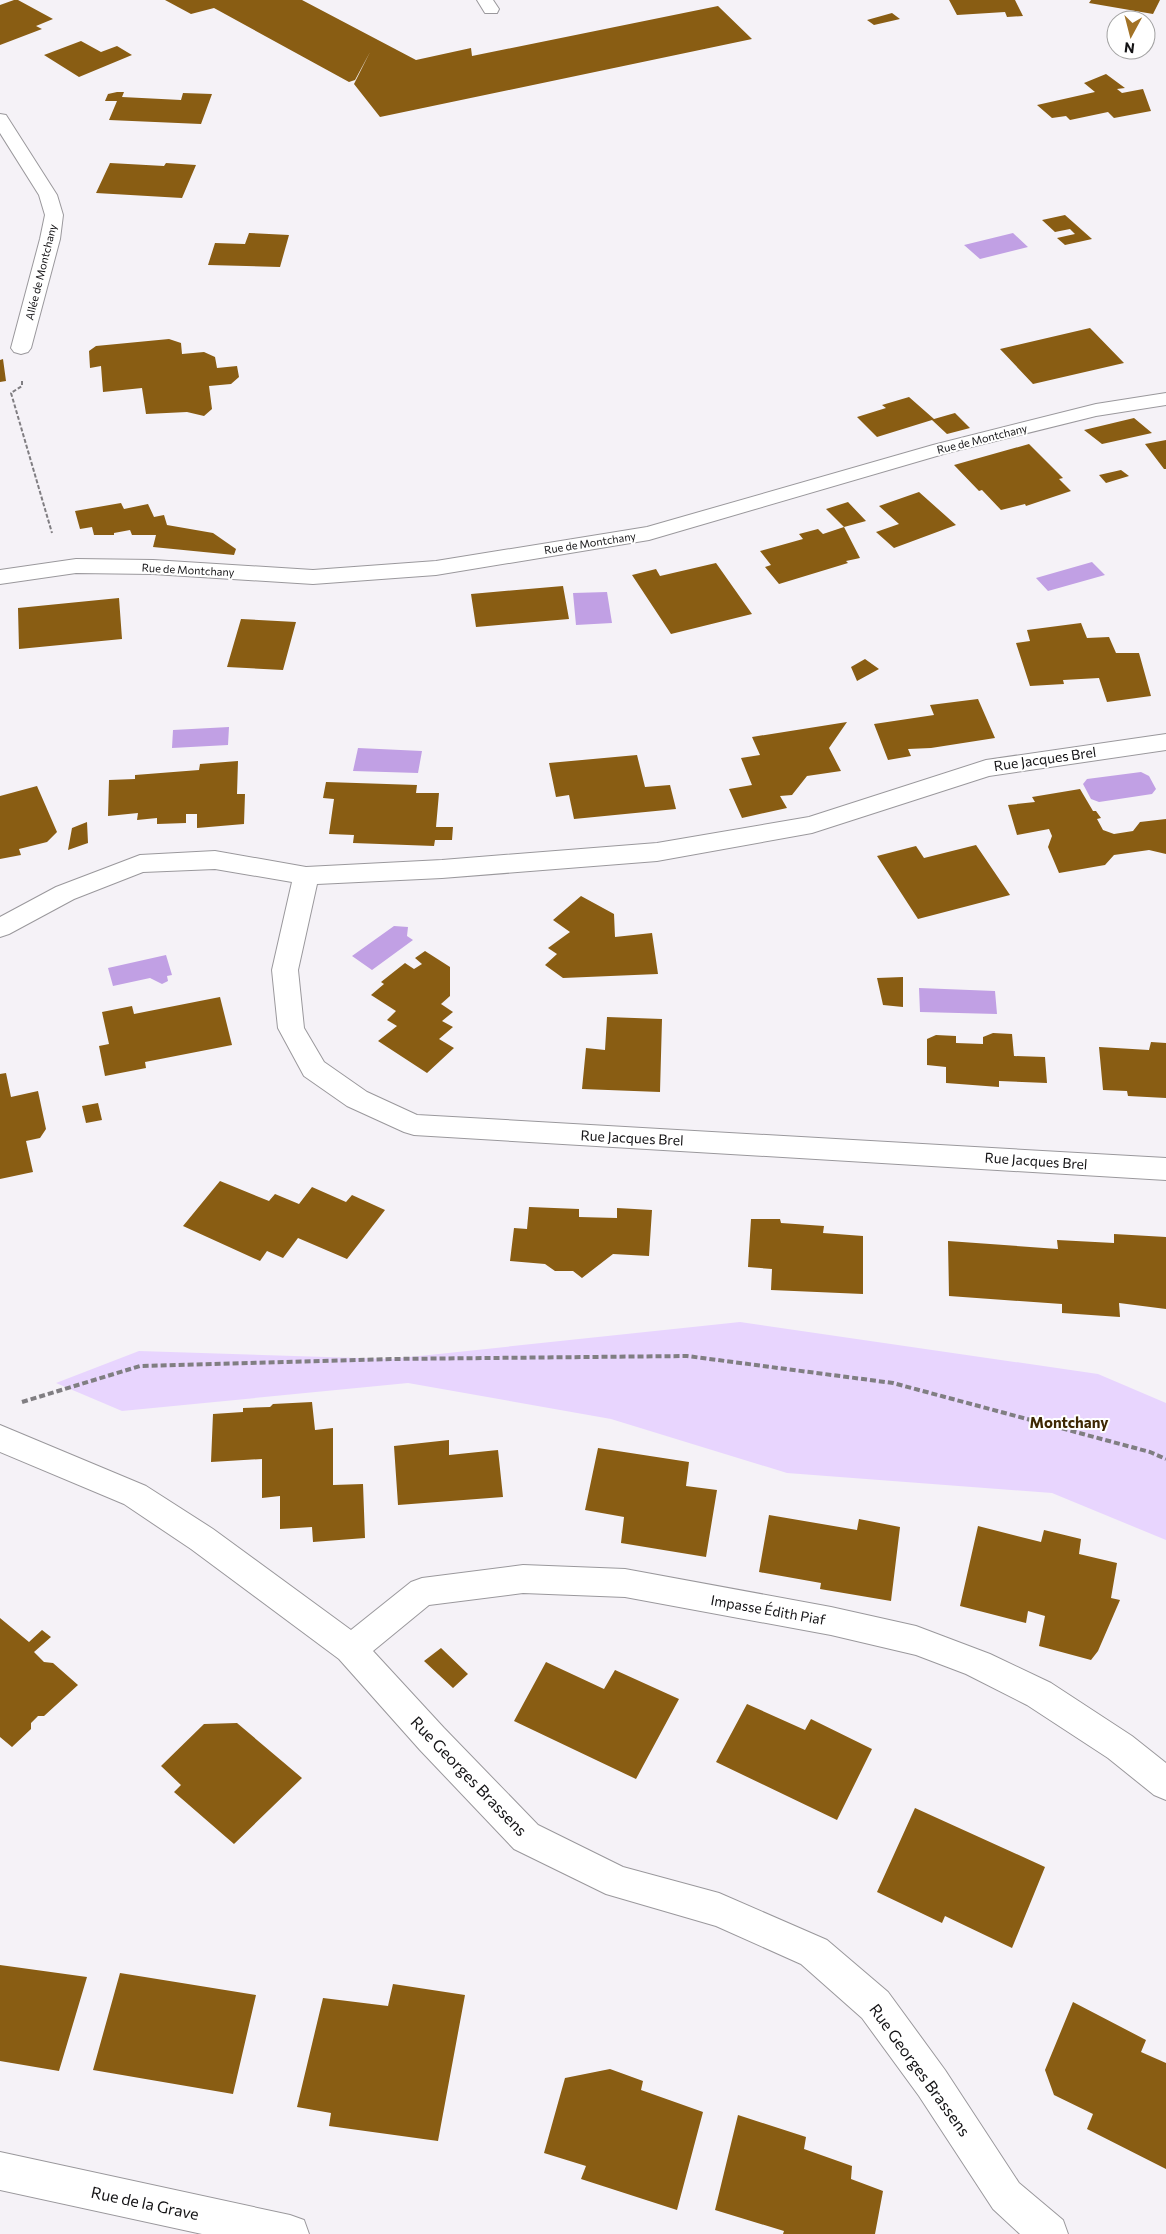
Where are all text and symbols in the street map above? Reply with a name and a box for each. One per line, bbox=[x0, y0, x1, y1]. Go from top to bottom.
north arrow bbox=[1106, 10, 1156, 60]
text: N bbox=[1123, 39, 1136, 57]
street label: Allée de Montchany bbox=[22, 222, 59, 321]
street label: Rue de Montchany bbox=[935, 421, 1029, 456]
street label: Rue de Montchany bbox=[543, 529, 637, 556]
street label: Rue de Montchany bbox=[141, 561, 235, 578]
street label: Rue Jacques Brel bbox=[993, 743, 1097, 774]
street label: Rue Jacques Brel bbox=[580, 1126, 684, 1149]
street label: Rue Jacques Brel bbox=[984, 1148, 1088, 1173]
district label: Montchany bbox=[1030, 1413, 1109, 1431]
street label: Impasse Édith Piaf bbox=[709, 1591, 827, 1628]
street label: Rue Georges Brassens bbox=[407, 1712, 531, 1839]
street label: Rue Georges Brassens bbox=[866, 2000, 975, 2140]
street label: Rue de la Grave bbox=[89, 2182, 201, 2223]

